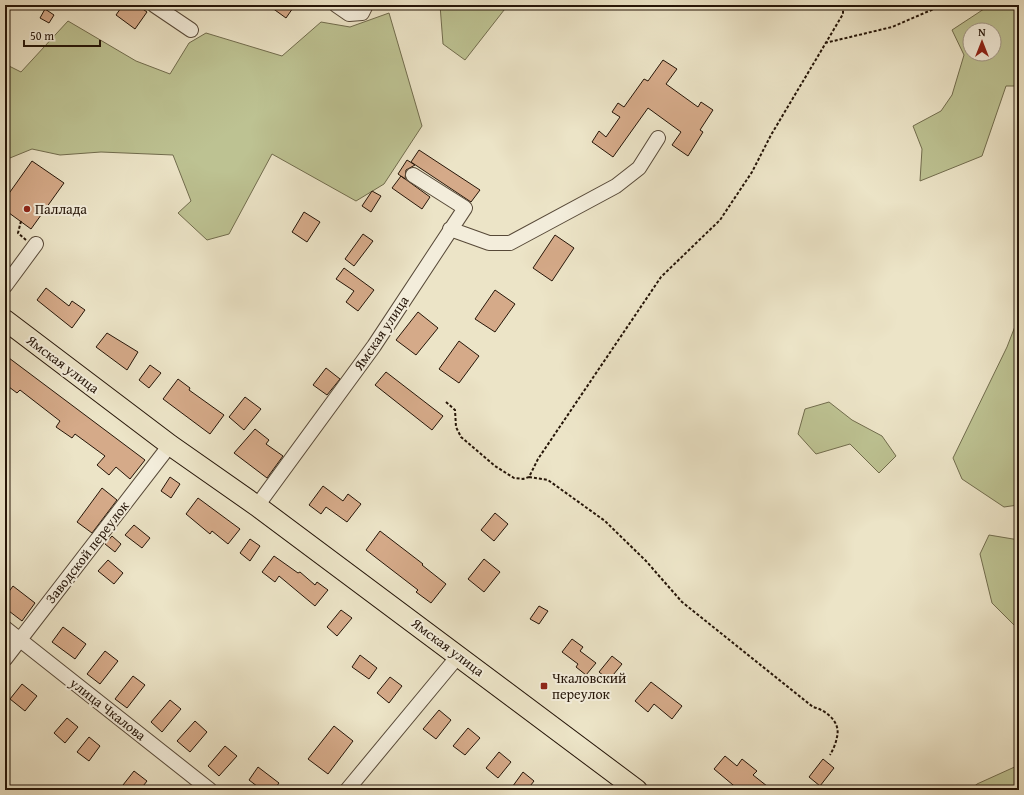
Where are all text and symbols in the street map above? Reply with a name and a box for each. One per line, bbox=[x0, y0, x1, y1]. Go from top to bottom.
scale bar bbox=[24, 22, 100, 48]
north arrow bbox=[962, 22, 1002, 62]
text: N bbox=[978, 24, 986, 40]
text: 50 m bbox=[30, 27, 54, 44]
place label: Паллада bbox=[35, 199, 87, 219]
marker: Паллада bbox=[22, 204, 32, 214]
street label: Ямская улица bbox=[348, 291, 414, 375]
street label: Ямская улица bbox=[22, 329, 104, 398]
street label: Заводской переулок bbox=[40, 496, 134, 608]
street label: Ямская улица bbox=[407, 612, 489, 681]
place label: Чкаловский переулок bbox=[552, 668, 626, 704]
street label: улица Чкалова bbox=[65, 672, 151, 745]
marker: Чкаловский переулок bbox=[539, 681, 549, 691]

